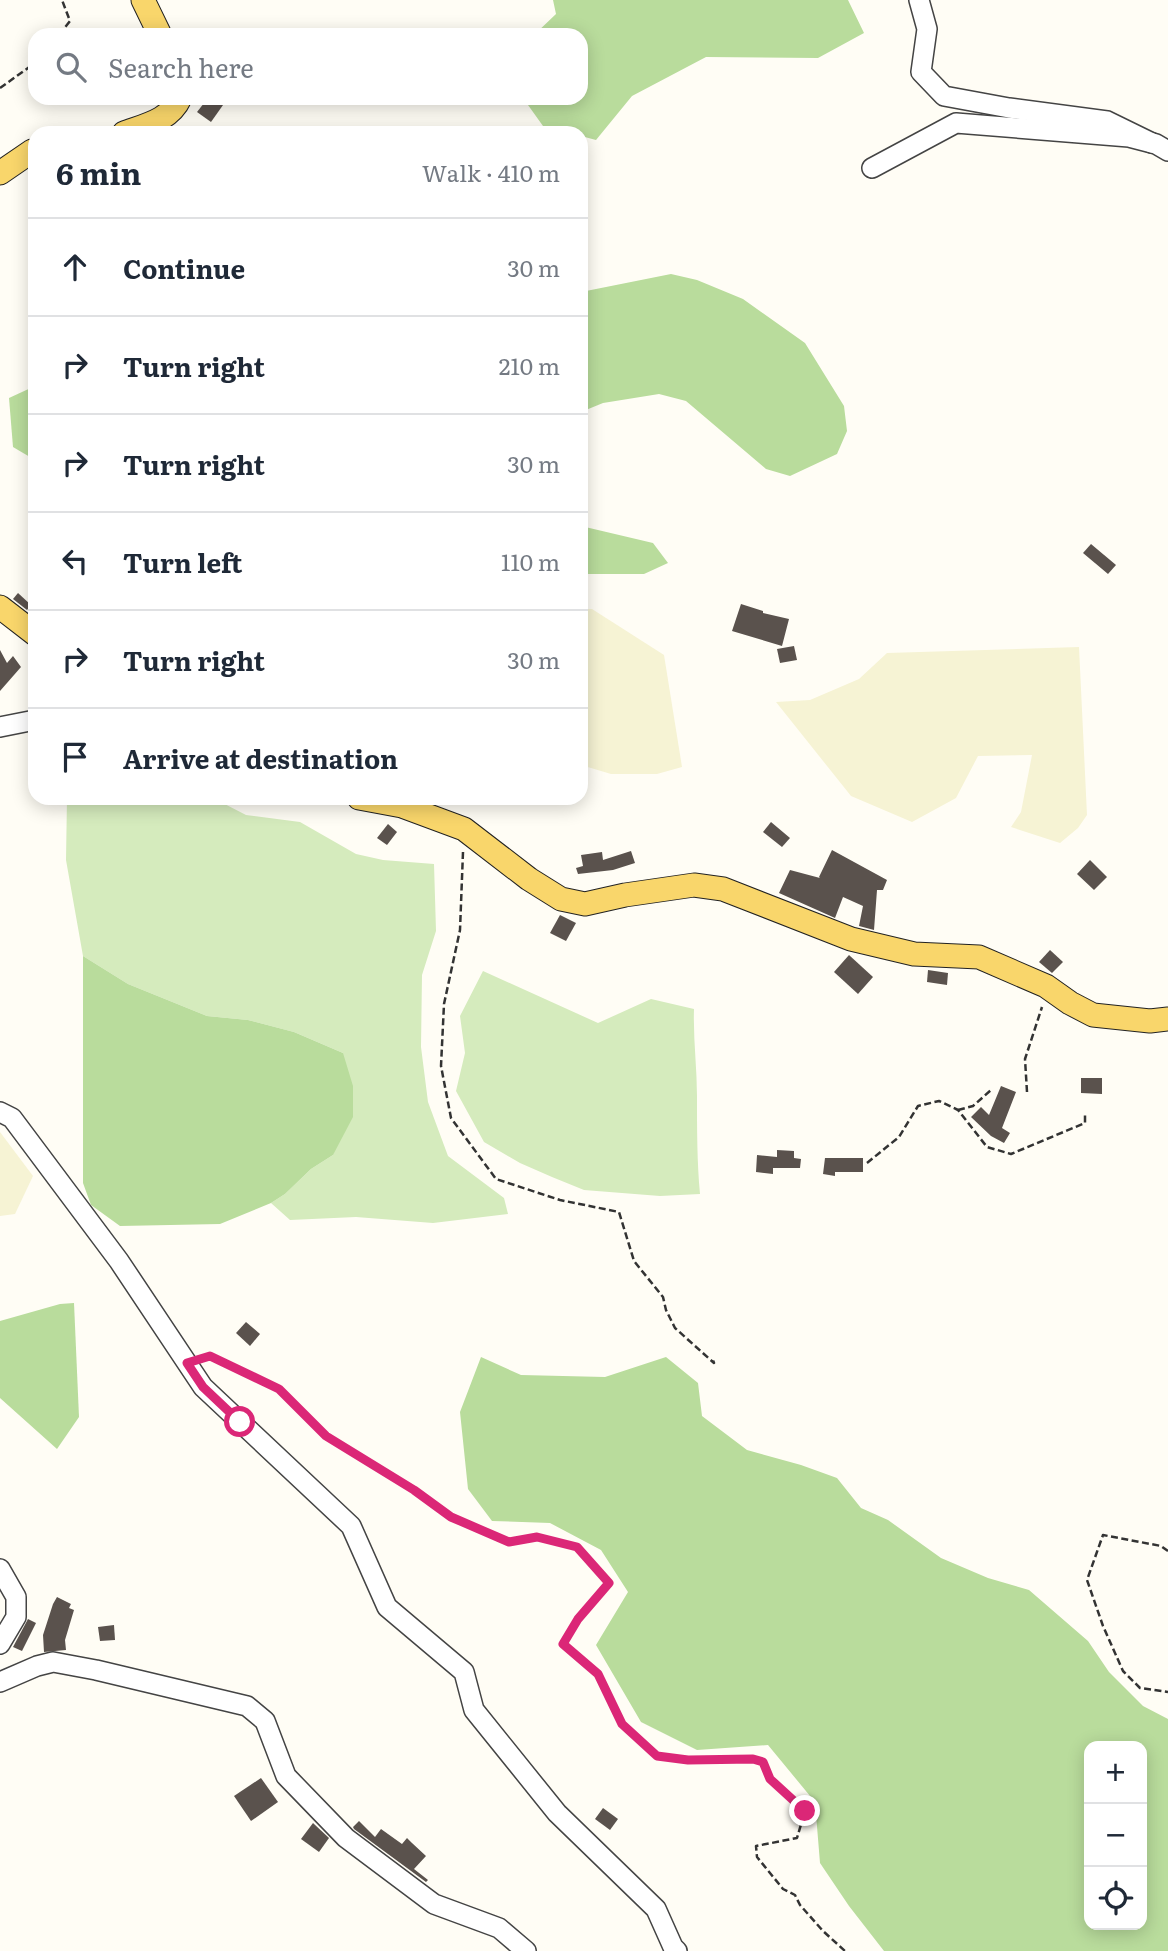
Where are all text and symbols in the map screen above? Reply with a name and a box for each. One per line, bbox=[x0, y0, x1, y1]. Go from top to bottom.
search box bbox=[28, 28, 588, 105]
text: Search here bbox=[108, 47, 254, 86]
icon: search bbox=[52, 48, 90, 86]
text: 6 min bbox=[56, 150, 141, 194]
text: Walk · 410 m bbox=[422, 155, 560, 189]
icon: ahead bbox=[56, 248, 94, 286]
text: Continue bbox=[123, 248, 245, 287]
text: 30 m bbox=[507, 250, 560, 284]
icon: right bbox=[56, 346, 94, 384]
text: Turn right bbox=[123, 346, 265, 385]
text: 210 m bbox=[499, 348, 560, 382]
icon: right bbox=[56, 444, 94, 482]
text: Turn right bbox=[123, 444, 265, 483]
text: 30 m bbox=[507, 446, 560, 480]
icon: left bbox=[56, 542, 94, 580]
text: Turn left bbox=[123, 542, 242, 581]
text: 110 m bbox=[501, 544, 560, 578]
icon: right bbox=[56, 640, 94, 678]
text: Turn right bbox=[123, 640, 265, 679]
text: 30 m bbox=[507, 642, 560, 676]
icon: arrive bbox=[56, 738, 94, 776]
text: Arrive at destination bbox=[123, 738, 398, 777]
route start bbox=[224, 1406, 255, 1437]
map controls bbox=[1084, 1741, 1147, 1930]
button: + bbox=[1084, 1741, 1147, 1804]
route end bbox=[789, 1795, 820, 1826]
button: − bbox=[1084, 1804, 1147, 1867]
button: locate bbox=[1084, 1867, 1147, 1930]

